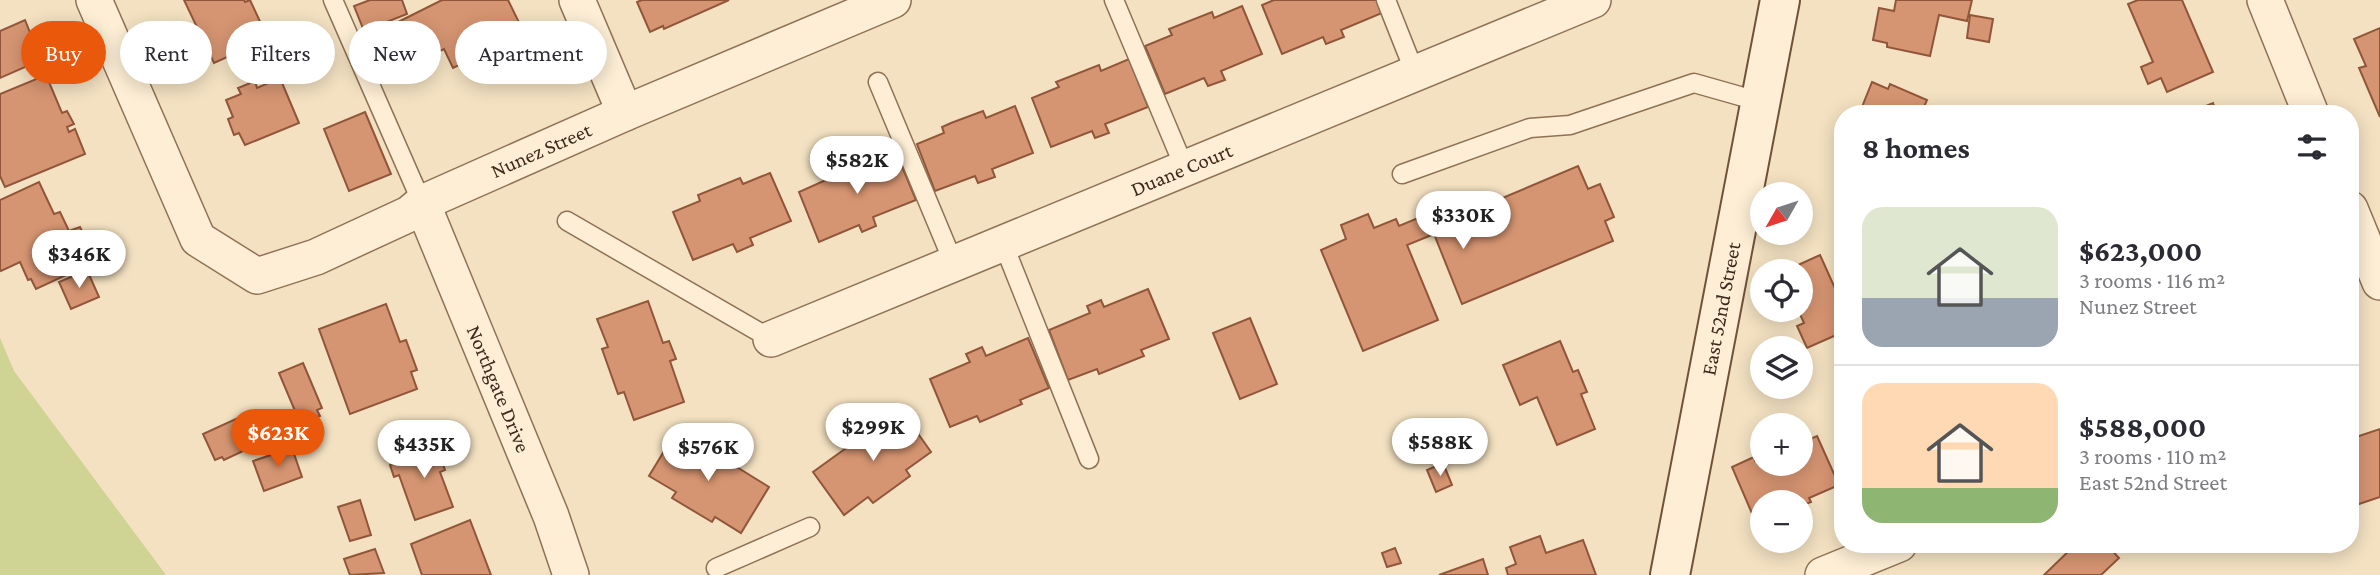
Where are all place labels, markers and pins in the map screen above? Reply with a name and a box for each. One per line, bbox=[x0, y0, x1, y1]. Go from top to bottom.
pin: $582K bbox=[808, 136, 906, 196]
pin: $330K bbox=[1414, 191, 1512, 251]
pin: $346K bbox=[30, 230, 128, 290]
pin: $299K bbox=[824, 404, 922, 463]
pin: $623K bbox=[229, 410, 327, 469]
pin: $588K bbox=[1391, 419, 1489, 478]
pin: $435K bbox=[375, 420, 473, 480]
pin: $576K bbox=[659, 424, 757, 483]

